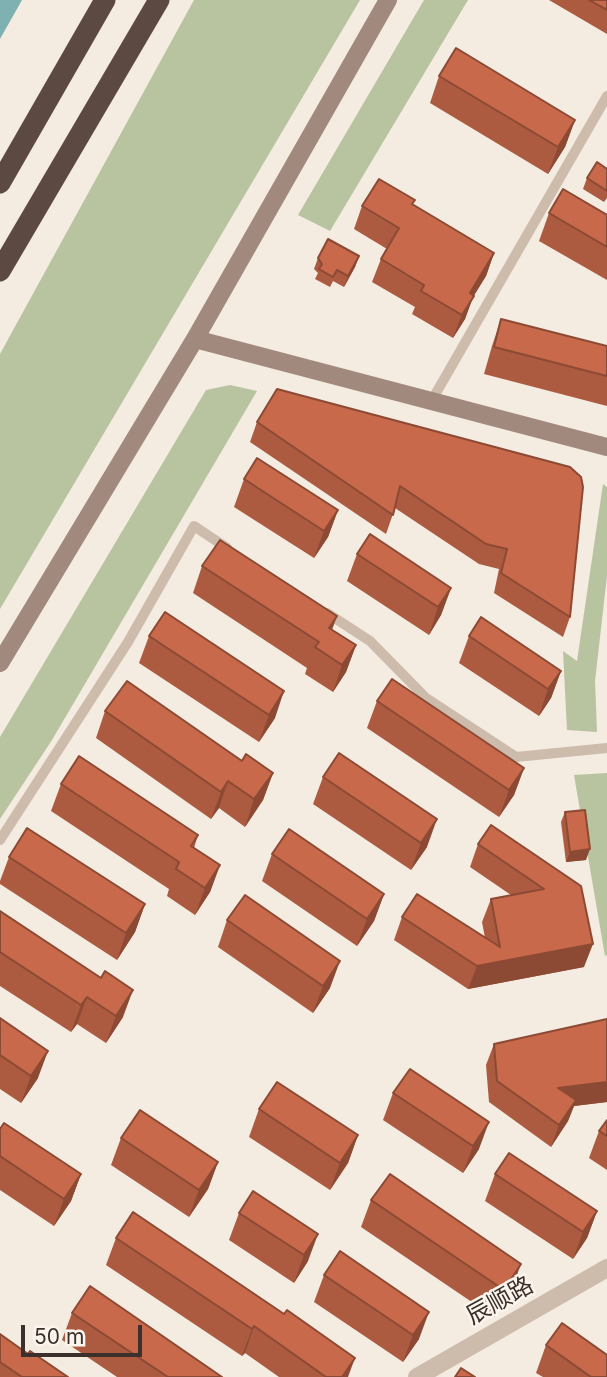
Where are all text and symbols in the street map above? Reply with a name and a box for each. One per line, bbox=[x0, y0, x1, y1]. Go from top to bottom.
street label: 辰顺路 bbox=[462, 1271, 538, 1331]
scale bar bbox=[24, 1310, 145, 1354]
text: 50 m bbox=[34, 1324, 84, 1349]

